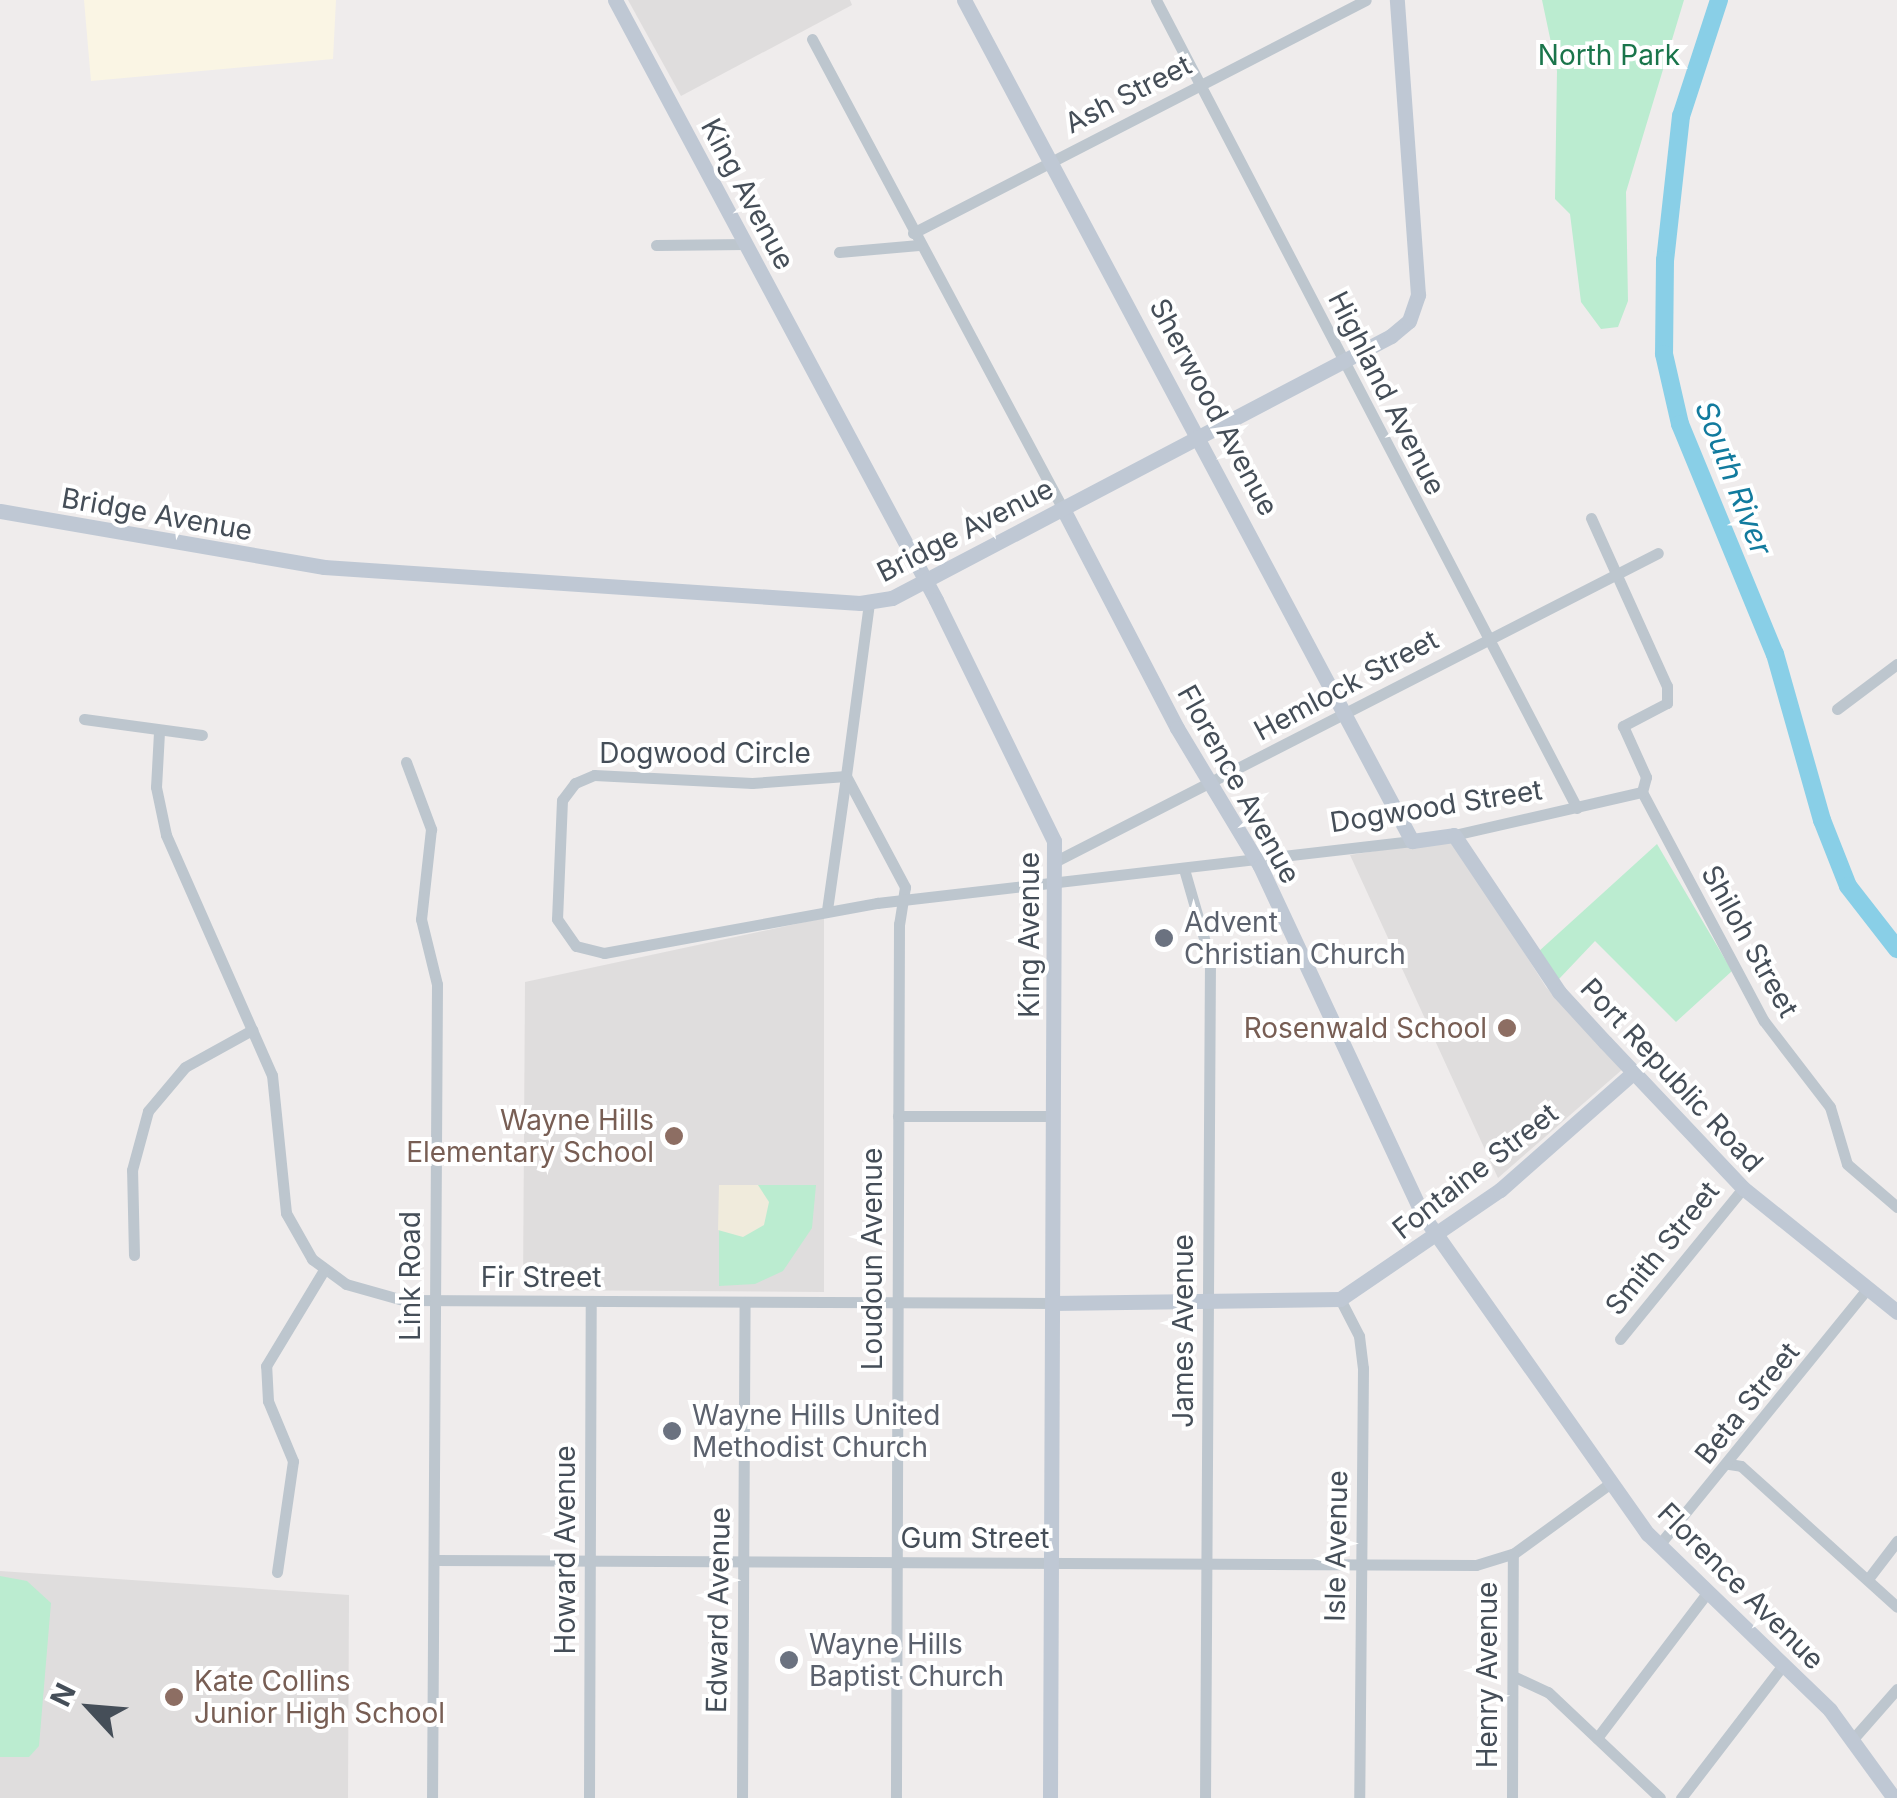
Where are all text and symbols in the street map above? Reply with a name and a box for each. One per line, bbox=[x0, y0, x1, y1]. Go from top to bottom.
park label: North Park bbox=[1538, 38, 1680, 72]
street label: Ash Street bbox=[1059, 48, 1197, 140]
street label: King Avenue bbox=[694, 113, 802, 275]
street label: Highland Avenue bbox=[1321, 286, 1453, 500]
street label: Sherwood Avenue bbox=[1143, 293, 1285, 521]
water label: South River bbox=[1688, 396, 1780, 560]
street label: Bridge Avenue bbox=[871, 471, 1059, 589]
street label: Bridge Avenue bbox=[59, 481, 255, 547]
street label: Hemlock Street bbox=[1248, 622, 1444, 748]
street label: Florence Avenue bbox=[1171, 679, 1307, 889]
street label: Dogwood Circle bbox=[599, 736, 811, 770]
street label: Dogwood Street bbox=[1328, 773, 1544, 839]
street label: King Avenue bbox=[1012, 852, 1046, 1018]
street label: Shiloh Street bbox=[1695, 859, 1805, 1023]
place label: Advent Christian Church bbox=[1184, 905, 1406, 971]
marker: Advent Christian Church bbox=[1153, 927, 1175, 949]
street label: Port Republic Road bbox=[1574, 971, 1770, 1179]
place label: Rosenwald School bbox=[1244, 1011, 1487, 1045]
marker: Rosenwald School bbox=[1496, 1017, 1518, 1039]
street label: Fontaine Street bbox=[1386, 1096, 1564, 1246]
place label: Wayne Hills Elementary School bbox=[406, 1103, 654, 1169]
marker: Wayne Hills Elementary School bbox=[663, 1125, 685, 1147]
street label: Loudoun Avenue bbox=[855, 1148, 889, 1370]
street label: Smith Street bbox=[1598, 1175, 1726, 1321]
street label: Link Road bbox=[393, 1211, 427, 1341]
street label: James Avenue bbox=[1166, 1234, 1200, 1428]
street label: Fir Street bbox=[481, 1260, 601, 1294]
street label: Beta Street bbox=[1688, 1335, 1806, 1471]
place label: Wayne Hills United Methodist Church bbox=[692, 1398, 940, 1464]
marker: Wayne Hills United Methodist Church bbox=[661, 1420, 683, 1442]
street label: Howard Avenue bbox=[548, 1445, 582, 1655]
street label: Isle Avenue bbox=[1318, 1470, 1354, 1622]
street label: Florence Avenue bbox=[1651, 1496, 1831, 1676]
street label: Edward Avenue bbox=[699, 1507, 737, 1713]
street label: Gum Street bbox=[901, 1521, 1049, 1555]
street label: Henry Avenue bbox=[1470, 1582, 1504, 1768]
place label: Wayne Hills Baptist Church bbox=[809, 1627, 1004, 1693]
marker: Wayne Hills Baptist Church bbox=[778, 1649, 800, 1671]
north arrow bbox=[40, 1658, 140, 1758]
place label: Kate Collins Junior High School bbox=[194, 1664, 445, 1730]
text: N bbox=[43, 1678, 83, 1712]
marker: Kate Collins Junior High School bbox=[163, 1686, 185, 1708]

